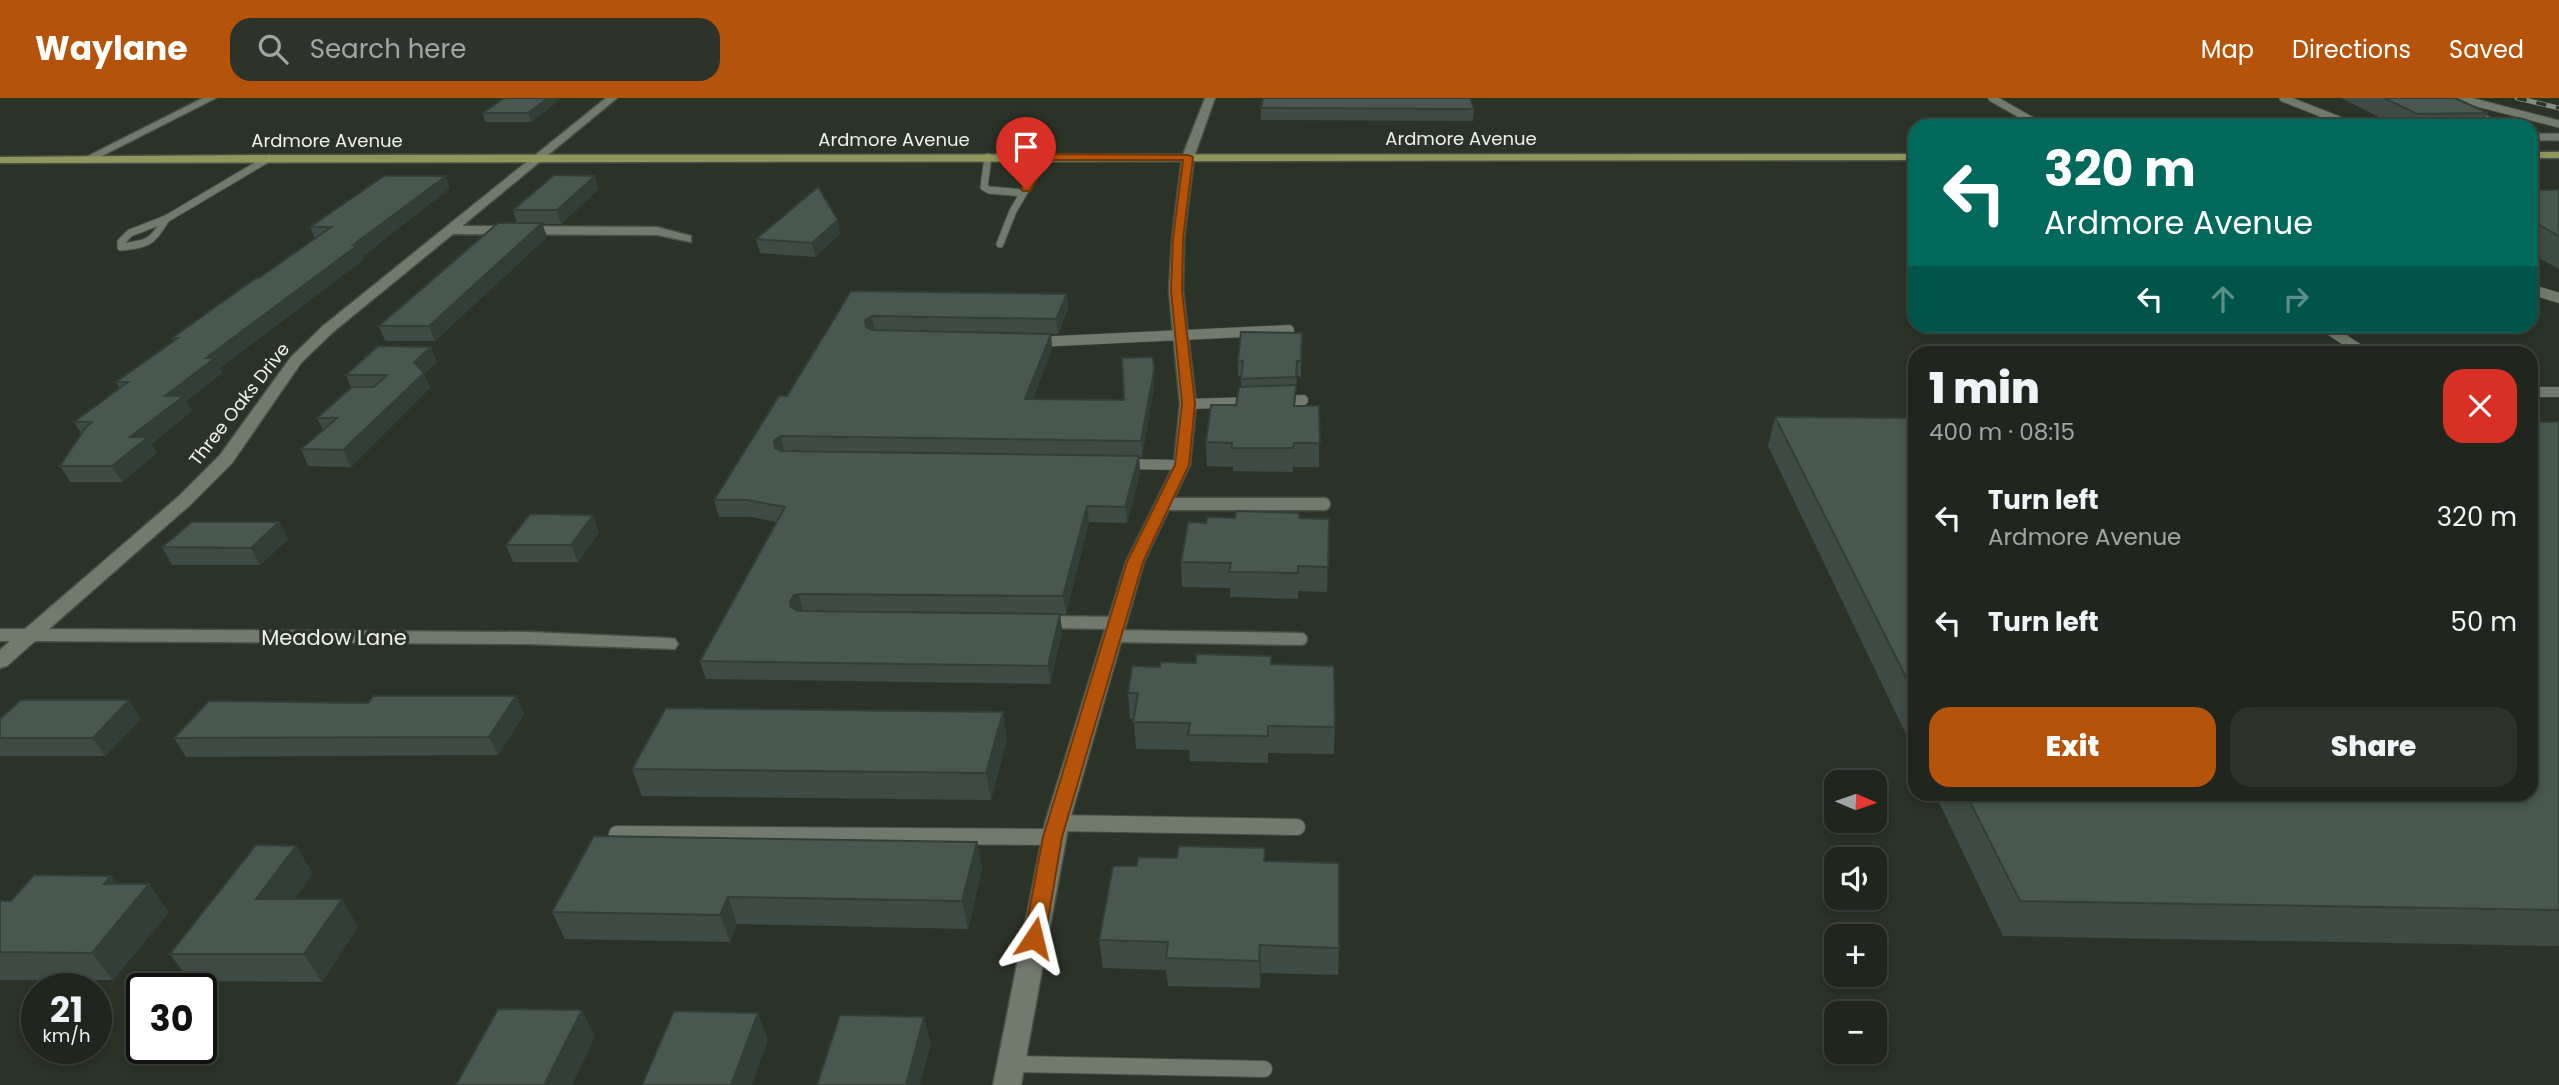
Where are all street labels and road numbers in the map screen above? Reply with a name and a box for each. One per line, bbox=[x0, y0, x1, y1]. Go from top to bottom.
street label: Ardmore Avenue bbox=[1385, 126, 1537, 151]
street label: Ardmore Avenue bbox=[818, 127, 970, 152]
street label: Ardmore Avenue bbox=[251, 128, 403, 153]
street label: Three Oaks Drive bbox=[183, 337, 295, 471]
street label: Meadow Lane bbox=[261, 623, 407, 652]

